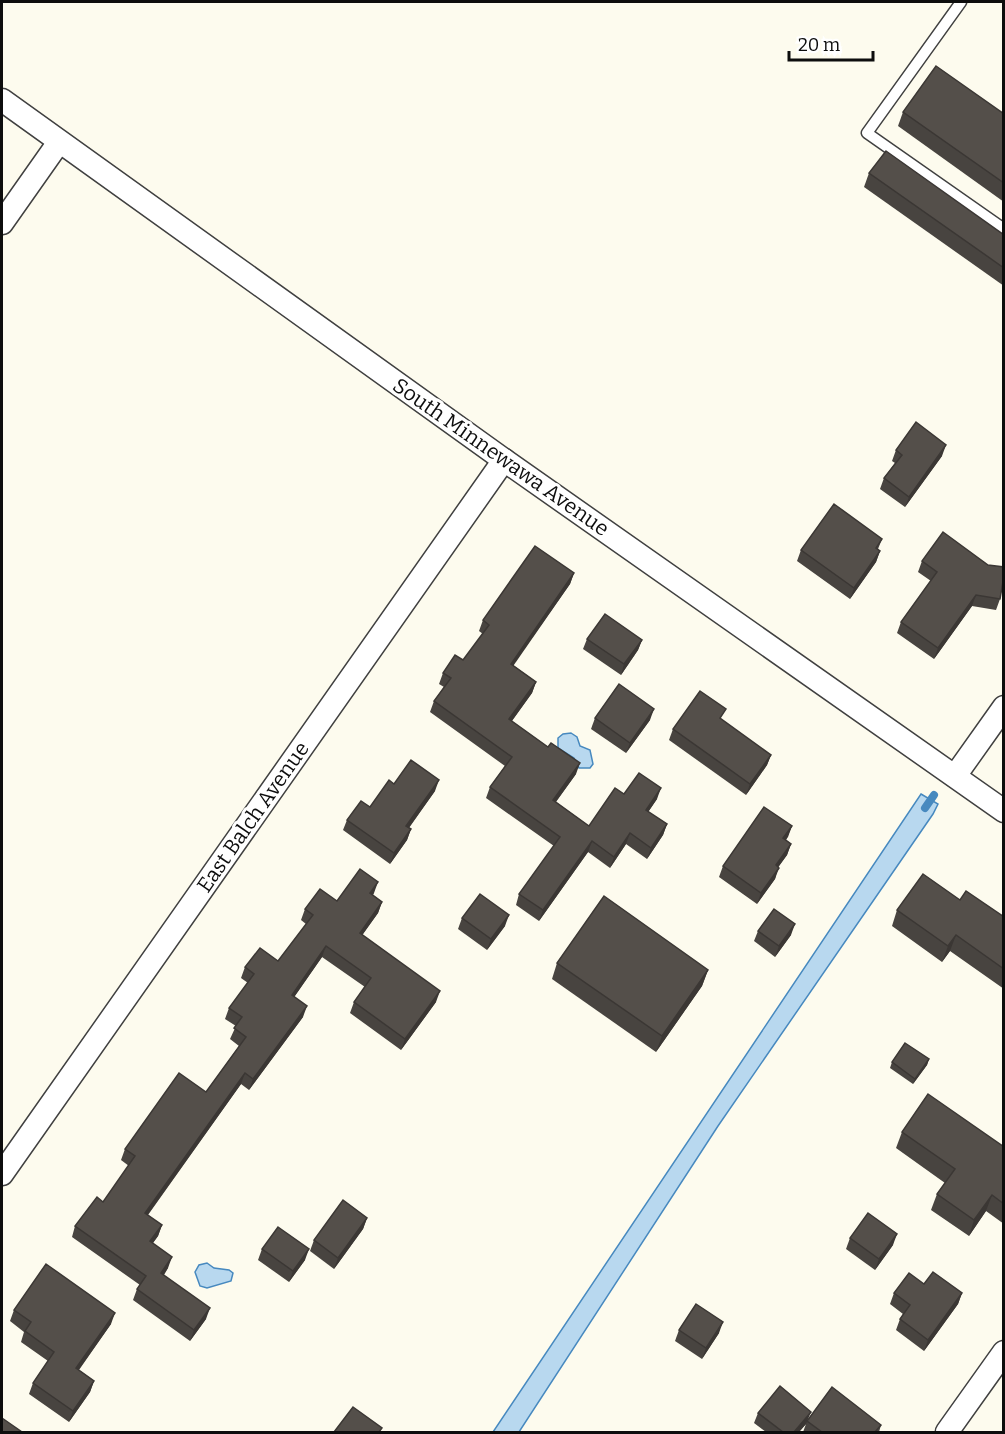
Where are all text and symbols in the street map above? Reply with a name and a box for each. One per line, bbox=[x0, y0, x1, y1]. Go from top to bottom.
scale bar bbox=[789, 24, 873, 62]
text: 20 m bbox=[798, 34, 840, 56]
street label: South Minnewawa Avenue bbox=[388, 372, 614, 542]
street label: East Balch Avenue bbox=[191, 737, 315, 897]

